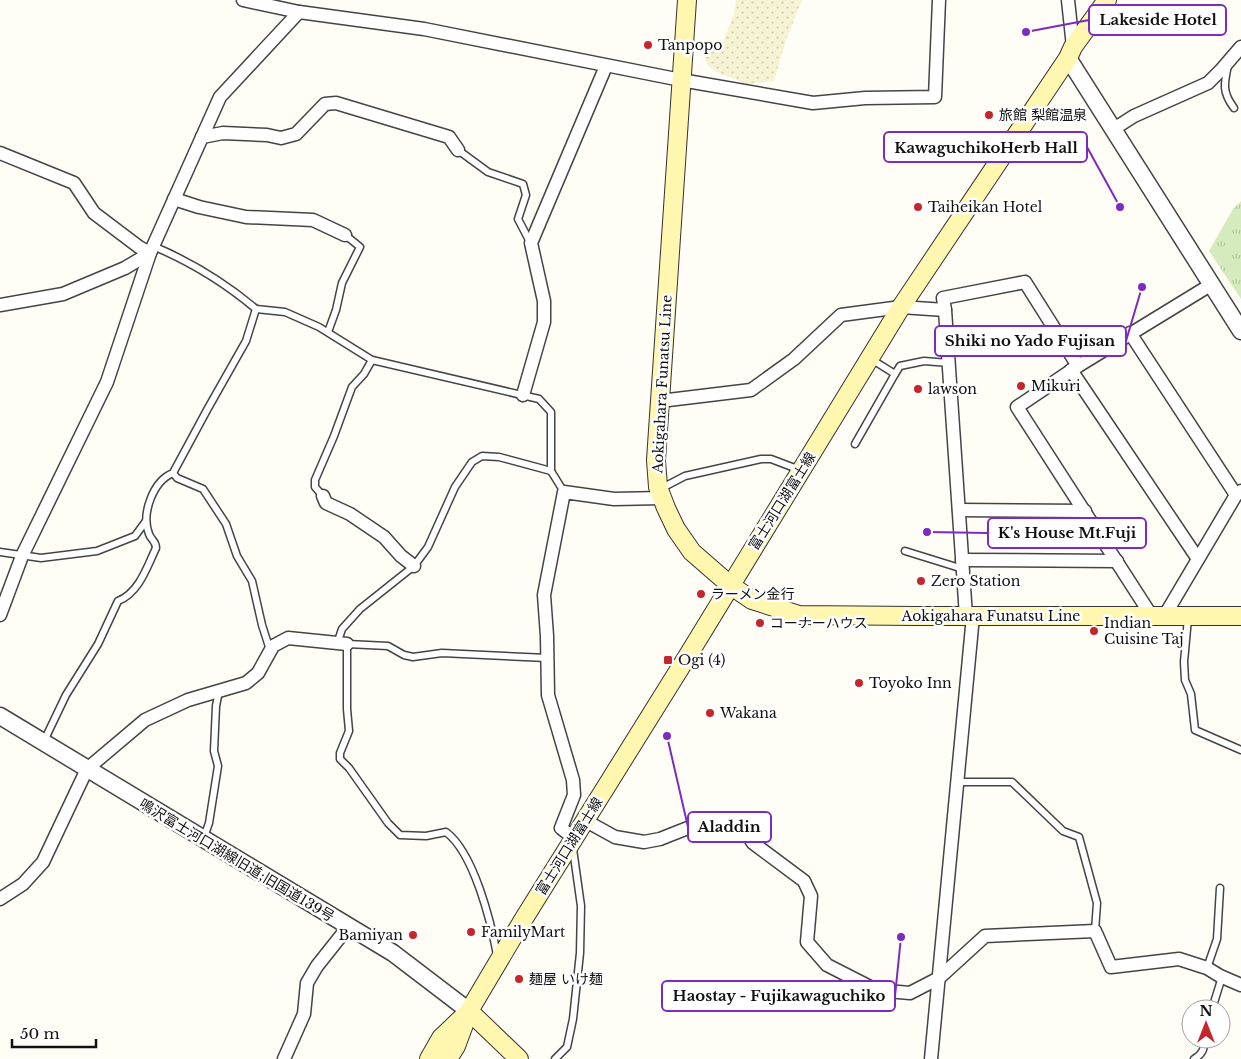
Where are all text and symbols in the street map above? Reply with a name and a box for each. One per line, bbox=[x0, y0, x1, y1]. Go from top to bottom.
callout: Lakeside Hotel bbox=[1089, 5, 1226, 35]
text: Lakeside Hotel bbox=[1099, 10, 1217, 29]
place label: Tanpopo bbox=[658, 36, 723, 54]
marker: Tanpopo bbox=[642, 39, 654, 51]
place label: 旅館 梨館温泉 bbox=[999, 106, 1087, 124]
marker: 旅館 梨館温泉 bbox=[983, 109, 995, 121]
callout: KawaguchikoHerb Hall bbox=[884, 132, 1087, 162]
text: KawaguchikoHerb Hall bbox=[894, 138, 1078, 157]
place label: Taiheikan Hotel bbox=[928, 198, 1043, 216]
marker: Taiheikan Hotel bbox=[912, 201, 924, 213]
street label: Aokigahara Funatsu Line bbox=[648, 294, 676, 475]
callout: Shiki no Yado Fujisan bbox=[935, 326, 1126, 356]
text: Shiki no Yado Fujisan bbox=[945, 331, 1115, 350]
place label: Mikuri bbox=[1031, 377, 1081, 395]
place label: lawson bbox=[928, 380, 977, 398]
marker: Mikuri bbox=[1015, 380, 1027, 392]
marker: lawson bbox=[912, 383, 924, 395]
street label: 富士河口湖富士線 bbox=[745, 449, 819, 553]
callout: K's House Mt.Fuji bbox=[988, 518, 1146, 548]
text: K's House Mt.Fuji bbox=[998, 523, 1137, 542]
place label: Zero Station bbox=[931, 572, 1021, 590]
marker: Zero Station bbox=[915, 575, 927, 587]
place label: ラーメン金行 bbox=[711, 585, 794, 603]
marker: ラーメン金行 bbox=[695, 588, 707, 600]
street label: Aokigahara Funatsu Line bbox=[901, 607, 1080, 625]
place label: コーナーハウス bbox=[770, 614, 868, 632]
place label: Indian Cuisine Taj bbox=[1104, 614, 1184, 648]
marker: コーナーハウス bbox=[754, 617, 766, 629]
marker: Indian Cuisine Taj bbox=[1088, 625, 1100, 637]
place label: Ogi (4) bbox=[678, 651, 725, 669]
marker: Ogi (4) bbox=[662, 654, 674, 666]
place label: Toyoko Inn bbox=[869, 674, 952, 692]
marker: Toyoko Inn bbox=[853, 677, 865, 689]
place label: Wakana bbox=[719, 704, 777, 722]
marker: Wakana bbox=[704, 707, 716, 719]
street label: 富士河口湖富士線 bbox=[532, 794, 606, 898]
street label: 鳴沢富士河口湖線旧道;旧国道139号 bbox=[136, 795, 338, 925]
callout: Aladdin bbox=[688, 812, 771, 842]
text: Aladdin bbox=[696, 817, 761, 836]
place label: FamilyMart bbox=[481, 923, 566, 941]
place label: Bamiyan bbox=[339, 926, 403, 944]
marker: FamilyMart bbox=[465, 926, 477, 938]
marker: Bamiyan bbox=[407, 929, 419, 941]
place label: 麺屋 いけ麺 bbox=[529, 970, 603, 988]
marker: 麺屋 いけ麺 bbox=[513, 973, 525, 985]
callout: Haostay - Fujikawaguchiko bbox=[662, 981, 895, 1011]
text: Haostay - Fujikawaguchiko bbox=[673, 986, 886, 1005]
north arrow bbox=[1181, 999, 1231, 1049]
text: N bbox=[1199, 1002, 1213, 1020]
scale bar bbox=[12, 1016, 96, 1048]
text: 50 m bbox=[20, 1024, 60, 1043]

